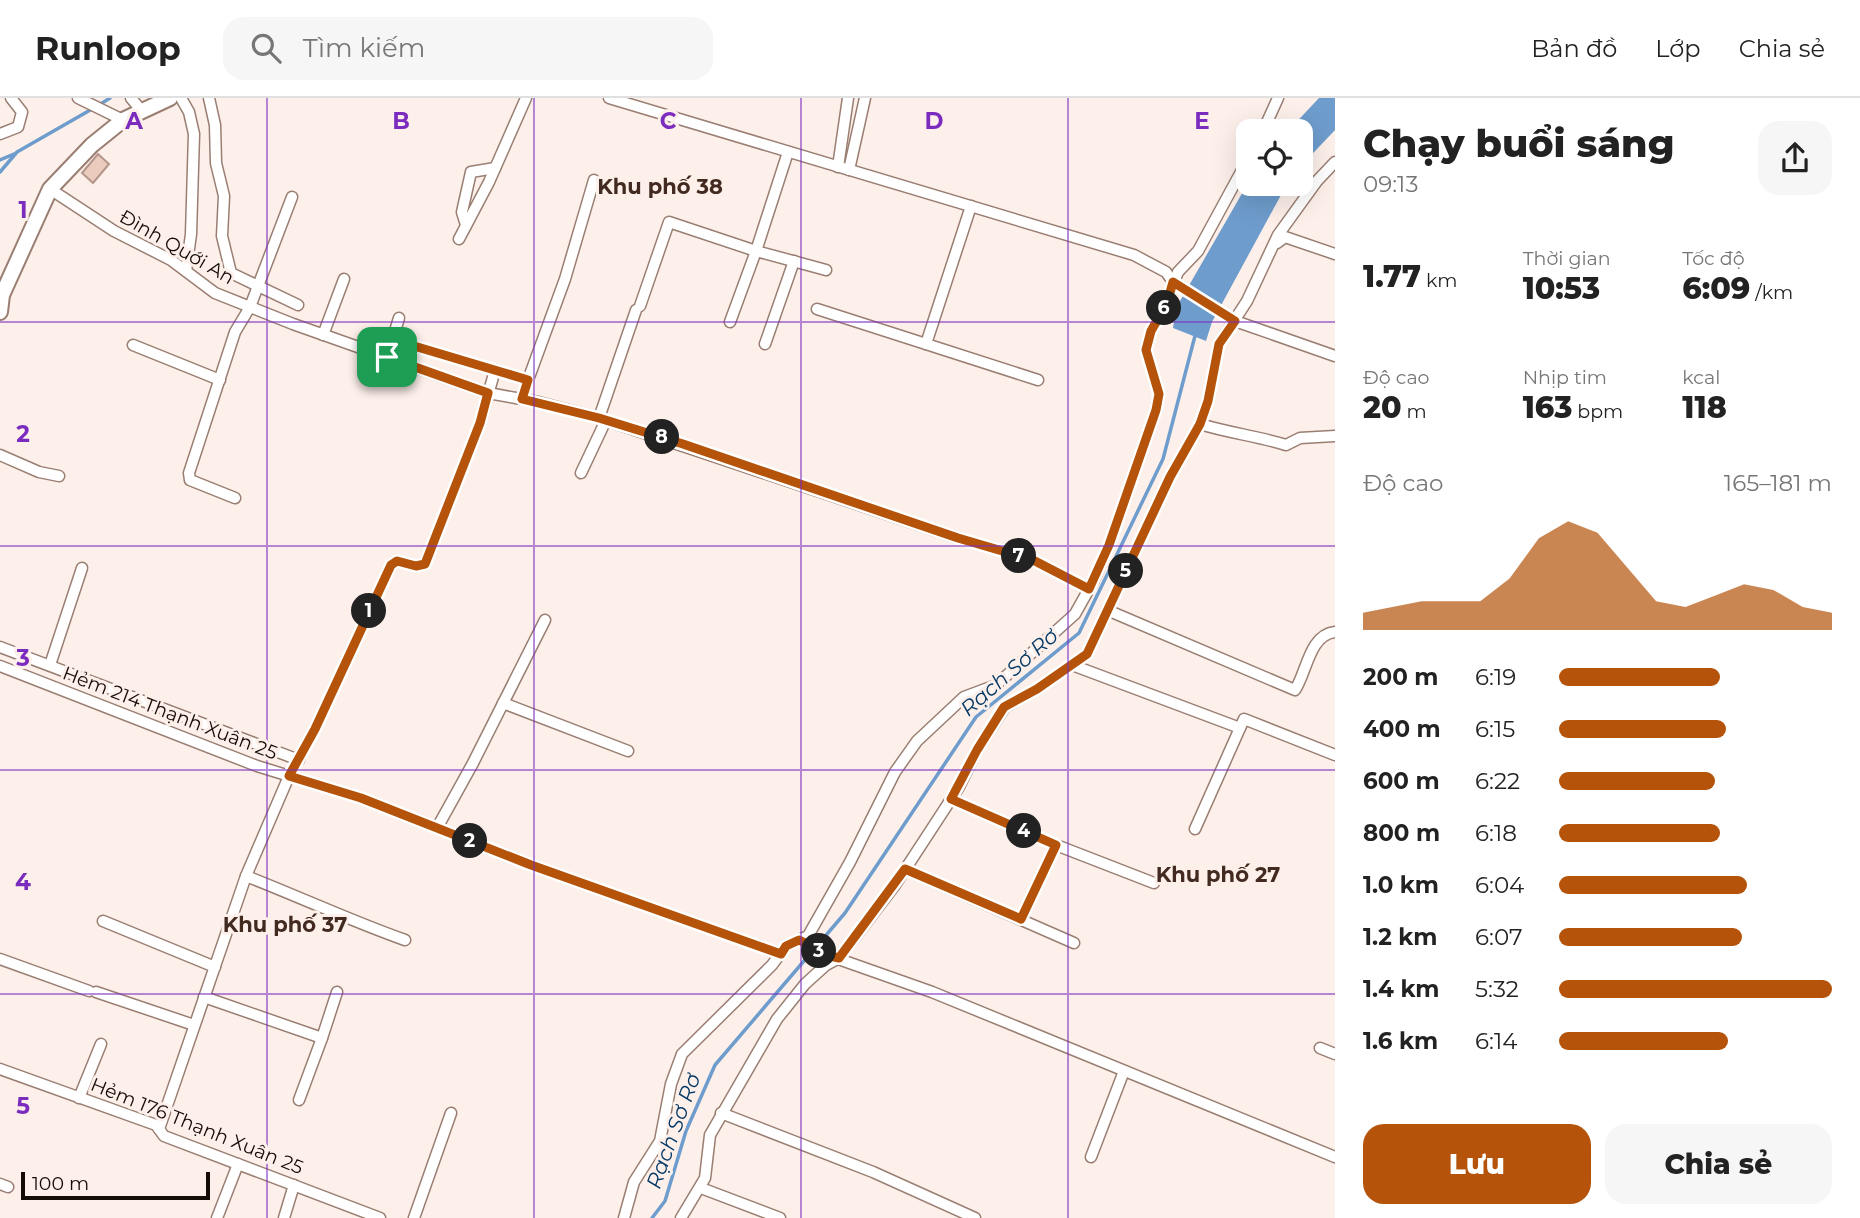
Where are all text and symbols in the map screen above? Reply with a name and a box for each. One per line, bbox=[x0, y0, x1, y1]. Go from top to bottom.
search box bbox=[223, 17, 713, 80]
text: Runloop bbox=[35, 28, 181, 68]
icon: search bbox=[247, 29, 285, 67]
text: Tìm kiếm bbox=[303, 32, 425, 64]
text: Bản đồ bbox=[1531, 34, 1617, 63]
text: Lớp bbox=[1655, 34, 1701, 63]
text: Chia sẻ bbox=[1739, 34, 1825, 63]
text: A bbox=[124, 107, 143, 135]
text: B bbox=[392, 107, 410, 135]
text: C bbox=[660, 107, 677, 135]
text: D bbox=[925, 107, 944, 135]
text: E bbox=[1194, 107, 1210, 135]
map controls bbox=[1236, 119, 1313, 196]
button: locate bbox=[1236, 119, 1313, 196]
text: Chạy buổi sáng bbox=[1363, 120, 1675, 167]
button: share bbox=[1758, 121, 1832, 195]
text: 09:13 bbox=[1363, 170, 1418, 198]
district label: Khu phố 38 bbox=[597, 174, 723, 199]
text: 1 bbox=[18, 196, 28, 224]
street label: Đình Quới An bbox=[115, 205, 239, 289]
text: Thời gian bbox=[1523, 247, 1611, 270]
text: Tốc độ bbox=[1682, 247, 1745, 270]
text: 1.77 bbox=[1363, 258, 1421, 295]
text: km bbox=[1421, 269, 1457, 292]
text: 10:53 bbox=[1523, 270, 1600, 307]
text: 6:09 bbox=[1682, 270, 1750, 307]
text: /km bbox=[1750, 281, 1793, 304]
pin: 6 bbox=[1146, 290, 1182, 326]
text: 6 bbox=[1157, 296, 1170, 319]
pin bbox=[357, 327, 417, 387]
icon: arrive bbox=[368, 338, 406, 376]
text: Độ cao bbox=[1363, 366, 1430, 389]
text: Nhịp tim bbox=[1523, 366, 1607, 389]
text: kcal bbox=[1682, 366, 1720, 389]
text: 20 bbox=[1363, 389, 1402, 426]
text: 163 bbox=[1523, 389, 1572, 426]
text: 118 bbox=[1682, 389, 1727, 426]
text: m bbox=[1402, 400, 1427, 423]
text: bpm bbox=[1572, 400, 1623, 423]
text: 2 bbox=[16, 420, 30, 448]
pin: 8 bbox=[644, 420, 680, 454]
text: 8 bbox=[655, 425, 668, 448]
text: Độ cao bbox=[1363, 469, 1444, 497]
text: 165–181 m bbox=[1724, 469, 1832, 497]
pin: 7 bbox=[1002, 538, 1036, 574]
text: 7 bbox=[1013, 544, 1024, 567]
pin: 5 bbox=[1108, 554, 1144, 588]
text: 5 bbox=[1120, 559, 1131, 582]
pin: 1 bbox=[352, 594, 386, 628]
text: 1 bbox=[365, 599, 372, 622]
water label: Rạch Sơ Rơ bbox=[955, 622, 1063, 721]
text: 3 bbox=[15, 644, 30, 672]
street label: Hẻm 214 Thạnh Xuân 25 bbox=[59, 661, 281, 765]
text: 200 m bbox=[1363, 663, 1438, 691]
text: 6:19 bbox=[1475, 663, 1516, 691]
text: 400 m bbox=[1363, 715, 1441, 743]
text: 6:15 bbox=[1475, 715, 1515, 743]
text: 600 m bbox=[1363, 767, 1440, 795]
text: 6:22 bbox=[1475, 767, 1520, 795]
pin: 4 bbox=[1006, 814, 1042, 848]
text: 4 bbox=[1017, 819, 1030, 842]
text: 800 m bbox=[1363, 819, 1440, 847]
text: 6:18 bbox=[1475, 819, 1517, 847]
pin: 2 bbox=[452, 824, 488, 858]
text: 2 bbox=[464, 829, 475, 852]
district label: Khu phố 27 bbox=[1156, 862, 1280, 887]
text: 4 bbox=[15, 868, 31, 896]
text: 1.0 km bbox=[1363, 871, 1439, 899]
text: 6:04 bbox=[1475, 871, 1524, 899]
district label: Khu phố 37 bbox=[223, 912, 347, 937]
text: 1.2 km bbox=[1363, 923, 1437, 951]
text: 6:07 bbox=[1475, 923, 1522, 951]
pin: 3 bbox=[802, 934, 836, 968]
text: 3 bbox=[813, 939, 824, 962]
text: 1.4 km bbox=[1363, 975, 1440, 1003]
text: 5:32 bbox=[1475, 975, 1519, 1003]
text: 1.6 km bbox=[1363, 1027, 1438, 1055]
text: 6:14 bbox=[1475, 1027, 1517, 1055]
water label: Rạch Sơ Rơ bbox=[641, 1069, 706, 1192]
street label: Hẻm 176 Thạnh Xuân 25 bbox=[87, 1073, 307, 1179]
text: 5 bbox=[16, 1092, 30, 1120]
button: Lưu bbox=[1363, 1124, 1591, 1204]
button: Chia sẻ bbox=[1605, 1124, 1832, 1204]
scale bar bbox=[21, 1169, 210, 1201]
text: 100 m bbox=[32, 1172, 89, 1195]

